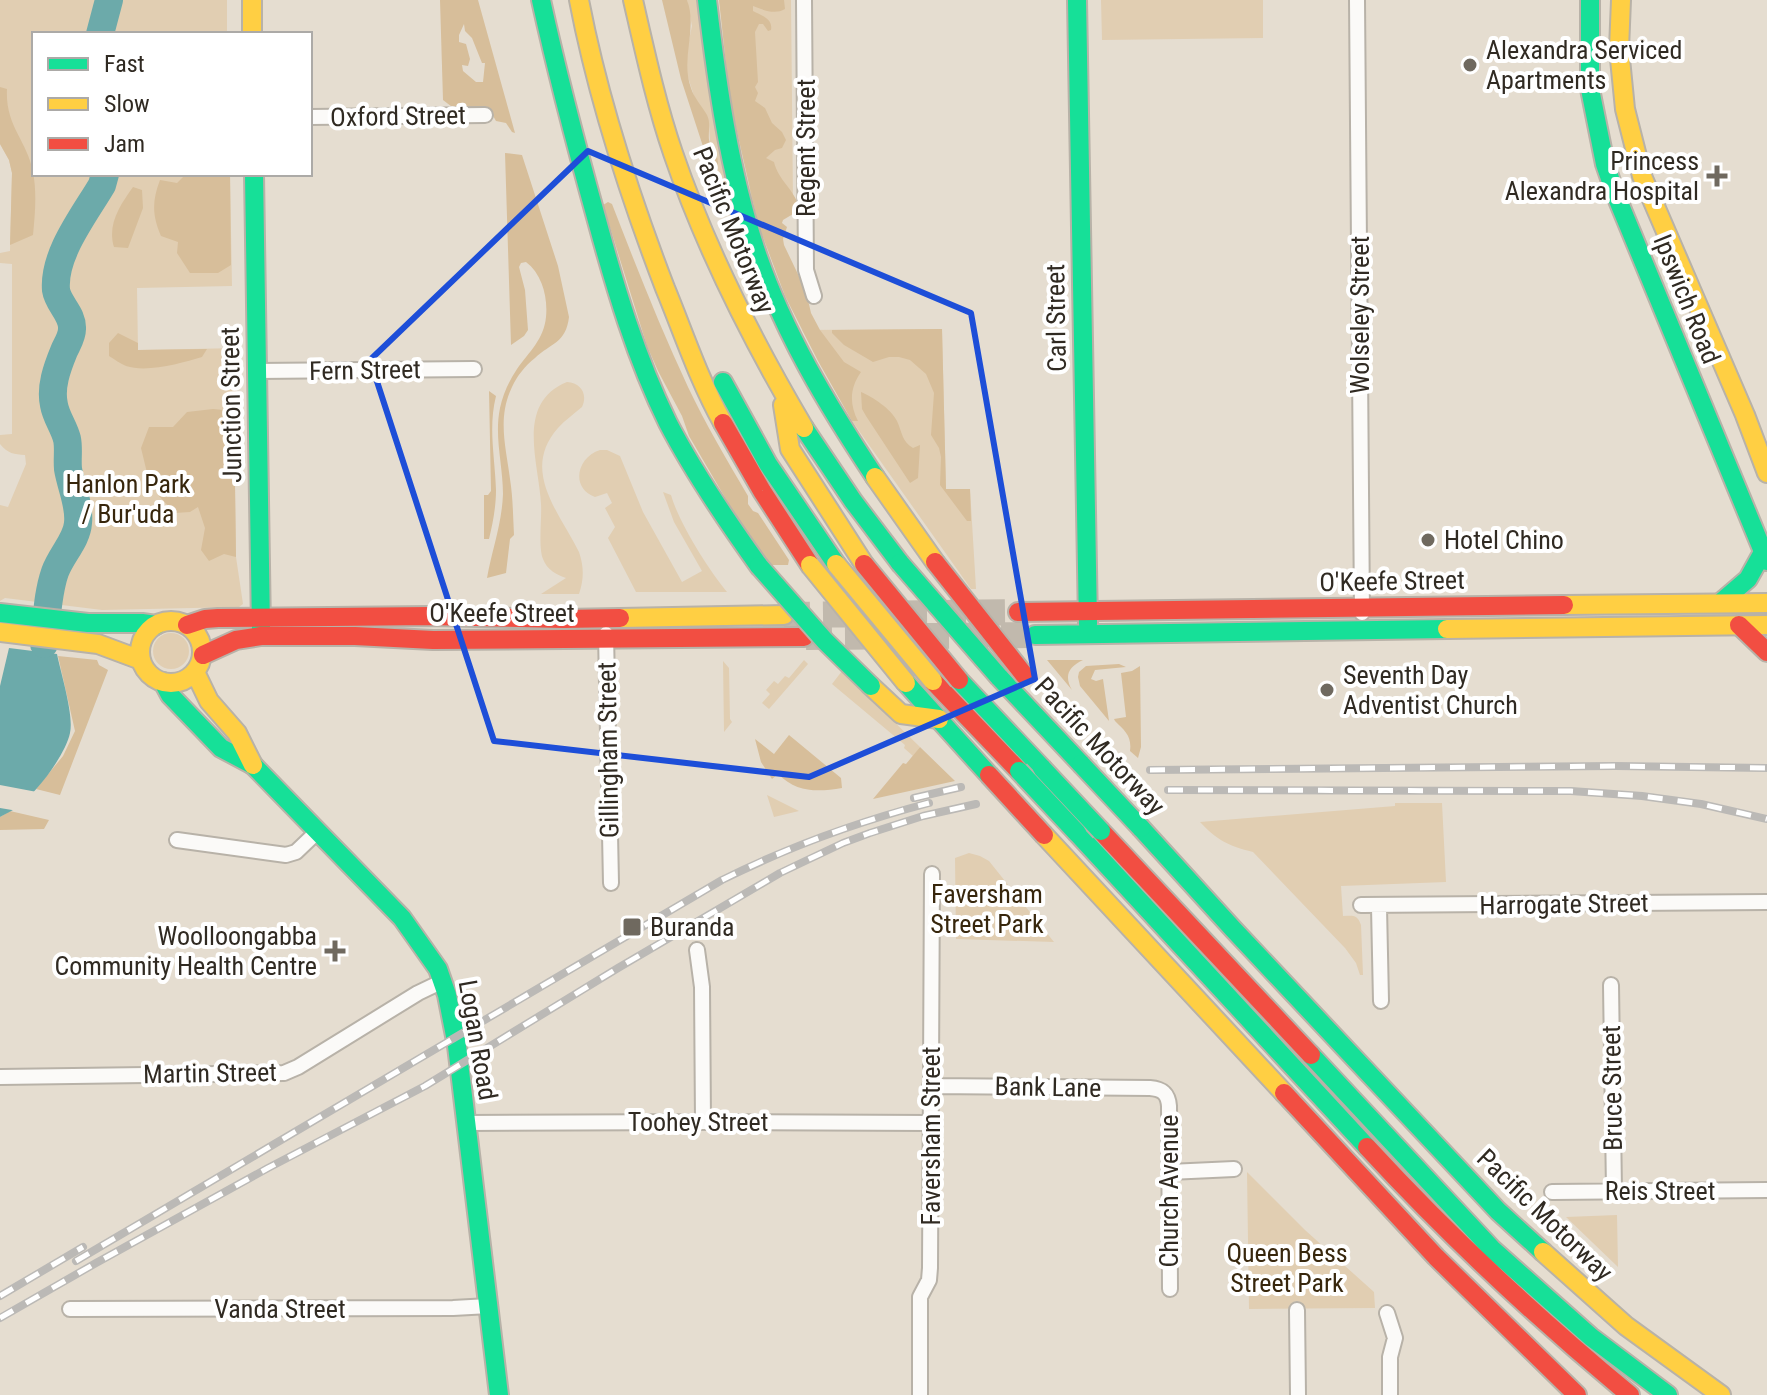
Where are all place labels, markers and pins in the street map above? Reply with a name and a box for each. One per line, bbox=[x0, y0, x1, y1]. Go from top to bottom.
place label: Alexandra Serviced Apartments bbox=[1486, 35, 1682, 95]
marker: Alexandra Serviced Apartments bbox=[1461, 56, 1479, 74]
place label: Princess Alexandra Hospital bbox=[1505, 146, 1699, 206]
marker: Princess Alexandra Hospital bbox=[1706, 165, 1728, 187]
place label: Hotel Chino bbox=[1444, 525, 1564, 555]
marker: Hotel Chino bbox=[1419, 531, 1437, 549]
place label: Seventh Day Adventist Church bbox=[1343, 660, 1518, 720]
marker: Seventh Day Adventist Church bbox=[1318, 681, 1336, 699]
place label: Buranda bbox=[650, 912, 735, 942]
marker: Buranda bbox=[621, 916, 643, 938]
place label: Woolloongabba Community Health Centre bbox=[54, 921, 317, 981]
marker: Woolloongabba Community Health Centre bbox=[324, 940, 346, 962]

